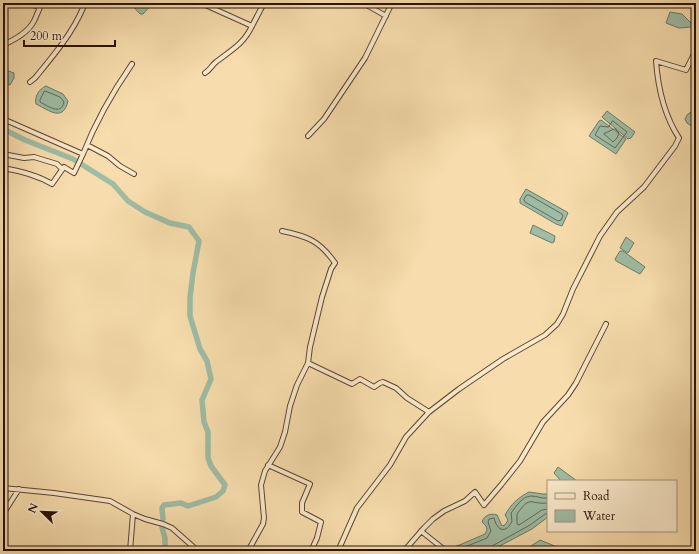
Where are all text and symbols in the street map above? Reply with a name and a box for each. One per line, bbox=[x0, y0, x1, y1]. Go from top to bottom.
scale bar bbox=[24, 22, 115, 48]
text: 200 m bbox=[30, 28, 63, 44]
legend bbox=[547, 480, 677, 532]
text: Road bbox=[583, 488, 610, 504]
north arrow bbox=[22, 492, 62, 532]
text: N bbox=[24, 501, 42, 516]
text: Water bbox=[582, 508, 616, 524]

